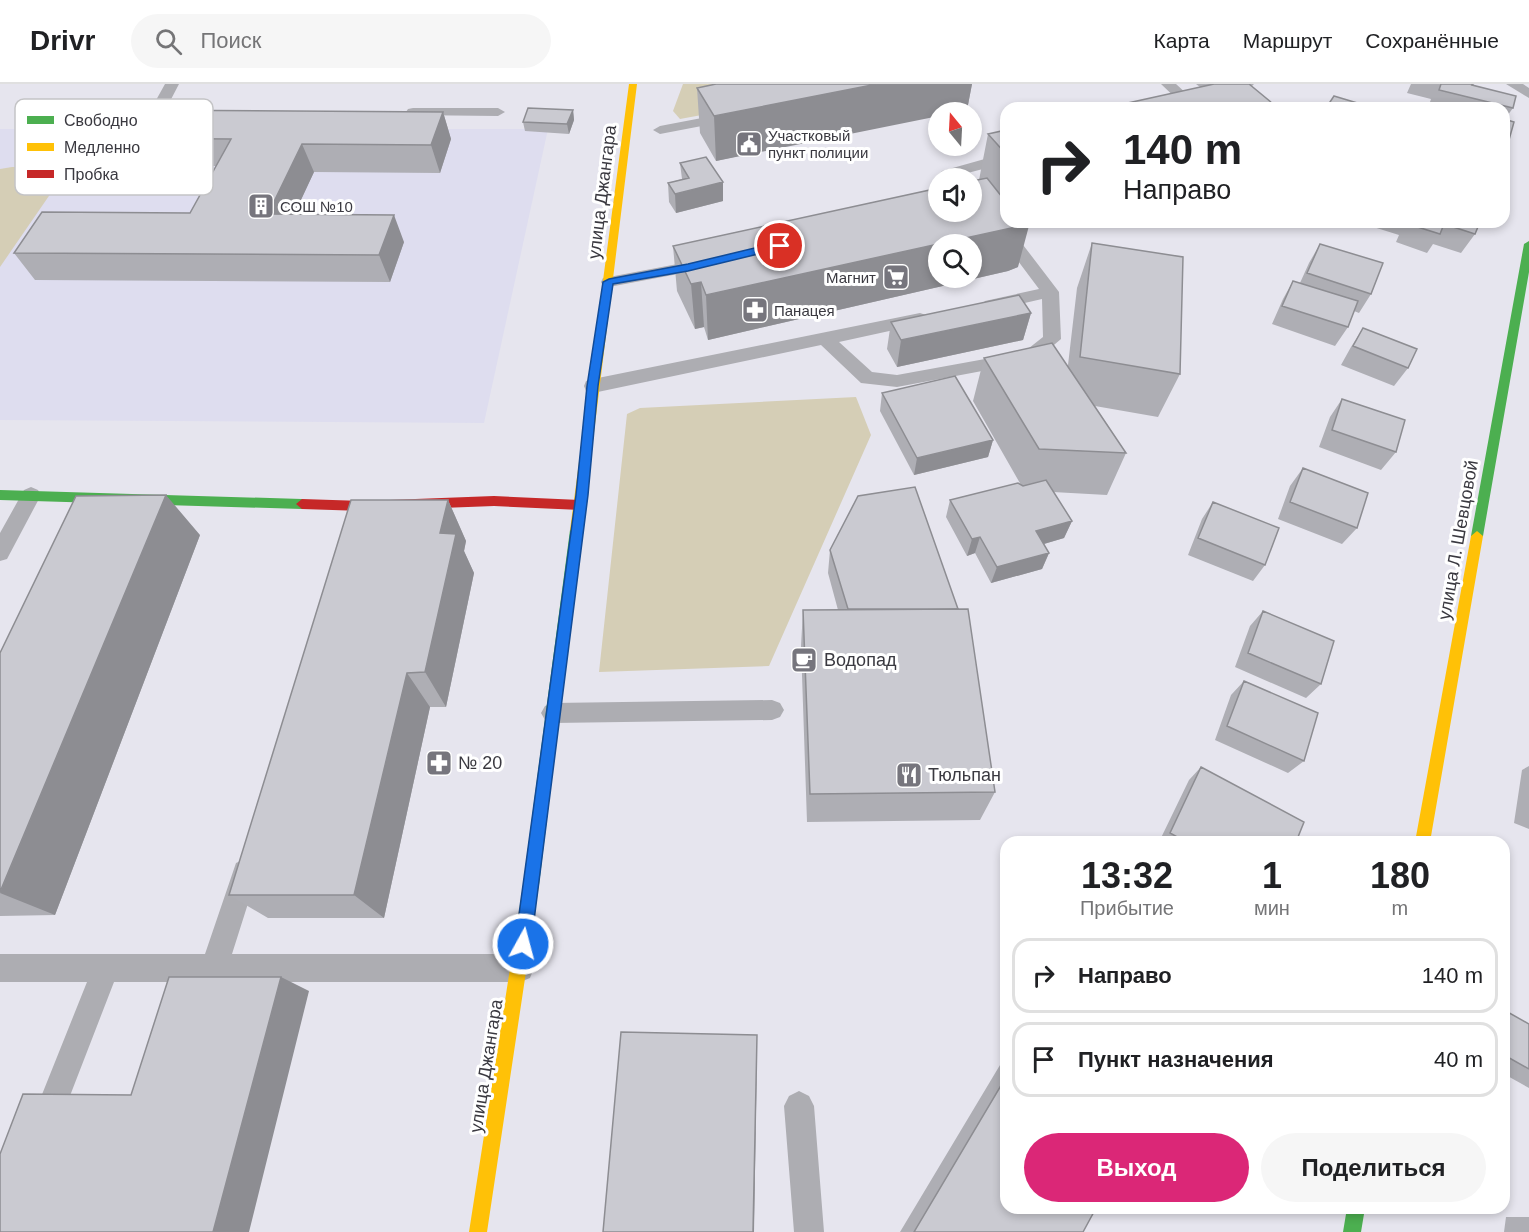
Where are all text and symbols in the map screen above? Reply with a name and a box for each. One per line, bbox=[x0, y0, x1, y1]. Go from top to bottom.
search box bbox=[131, 14, 551, 68]
text: Drivr bbox=[30, 25, 95, 56]
icon: search bbox=[152, 25, 185, 58]
text: Поиск bbox=[200, 28, 261, 53]
text: Карта bbox=[1154, 29, 1210, 52]
text: Маршрут bbox=[1243, 29, 1332, 52]
text: Сохранённые bbox=[1365, 29, 1499, 52]
legend bbox=[15, 99, 213, 195]
north arrow bbox=[928, 102, 982, 156]
map controls bbox=[928, 102, 982, 288]
text: Свободно bbox=[64, 112, 138, 129]
street label: улица Джангара bbox=[584, 123, 620, 260]
icon: right bbox=[1024, 126, 1102, 204]
text: 140 m bbox=[1123, 126, 1242, 173]
place label: Участковый пункт полиции bbox=[768, 127, 868, 161]
public building icon: Участковый пункт полиции bbox=[734, 129, 764, 159]
text: Медленно bbox=[64, 139, 140, 156]
text: Пробка bbox=[64, 166, 119, 183]
button: sound bbox=[928, 168, 982, 222]
text: Направо bbox=[1123, 175, 1231, 205]
building icon: СОШ №10 bbox=[246, 191, 276, 221]
place label: СОШ №10 bbox=[280, 198, 353, 215]
pin bbox=[754, 220, 805, 271]
icon: arrive bbox=[763, 229, 796, 262]
button: search bbox=[928, 234, 982, 288]
supermarket icon: Магнит bbox=[881, 262, 911, 292]
place label: Магнит bbox=[826, 269, 876, 286]
pharmacy icon: Панацея bbox=[740, 295, 770, 325]
place label: Панацея bbox=[774, 302, 835, 319]
street label: улица Л. Шевцовой bbox=[1434, 459, 1482, 621]
cafe icon: Водопад bbox=[789, 645, 819, 675]
place label: Водопад bbox=[824, 650, 897, 670]
pharmacy icon: № 20 bbox=[424, 748, 454, 778]
place label: № 20 bbox=[458, 753, 502, 773]
restaurant icon: Тюльпан bbox=[894, 760, 924, 790]
place label: Тюльпан bbox=[928, 765, 1001, 785]
text: 13:32 bbox=[1081, 855, 1173, 896]
text: 1 bbox=[1262, 855, 1282, 896]
text: 180 bbox=[1370, 855, 1430, 896]
text: Прибытие bbox=[1080, 897, 1174, 919]
text: мин bbox=[1254, 897, 1290, 919]
text: m bbox=[1392, 897, 1408, 919]
position arrow bbox=[491, 912, 555, 976]
icon: right bbox=[1027, 959, 1060, 992]
text: Направо bbox=[1078, 963, 1172, 988]
text: 140 m bbox=[1422, 963, 1483, 988]
street label: улица Джангара bbox=[466, 997, 507, 1134]
icon: arrive bbox=[1027, 1043, 1060, 1076]
text: Пункт назначения bbox=[1078, 1047, 1274, 1072]
text: 40 m bbox=[1434, 1047, 1483, 1072]
button: Выход bbox=[1024, 1133, 1249, 1202]
button: Поделиться bbox=[1261, 1133, 1486, 1202]

